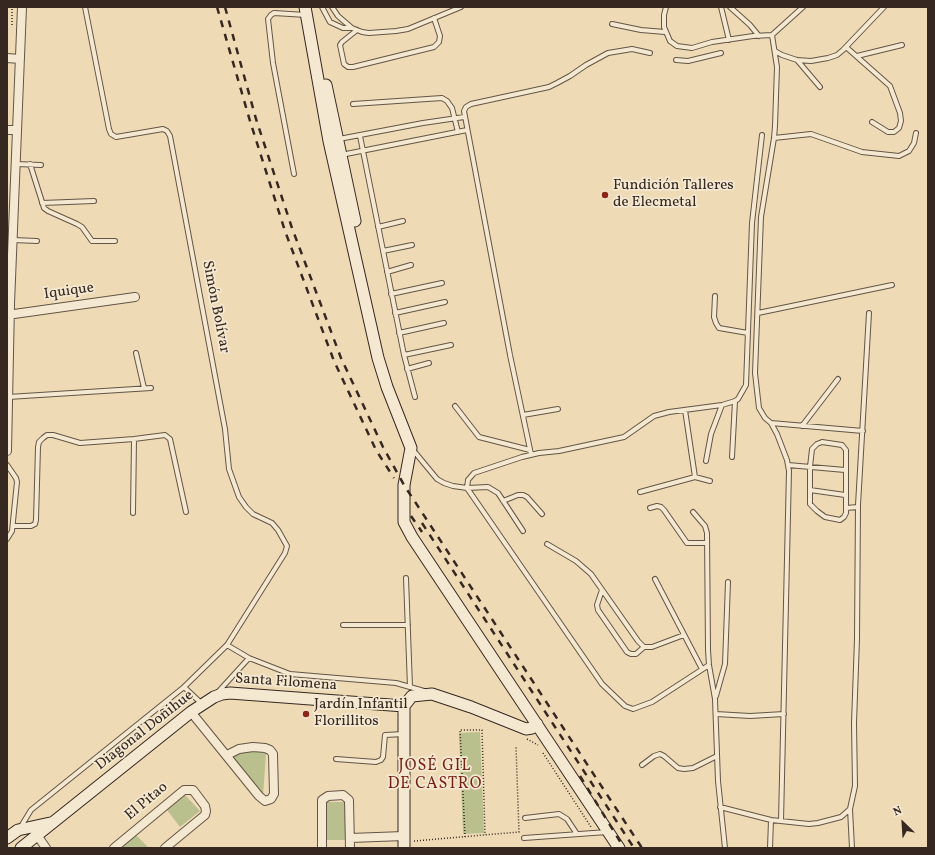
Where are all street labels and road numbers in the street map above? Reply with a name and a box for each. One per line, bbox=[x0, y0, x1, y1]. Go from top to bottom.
street label: Simón Bolívar bbox=[197, 259, 233, 355]
street label: Iquique bbox=[43, 280, 95, 304]
street label: Santa Filomena bbox=[234, 670, 338, 696]
street label: Diagonal Doñihue bbox=[92, 687, 198, 775]
street label: El Pitao bbox=[122, 779, 172, 825]

